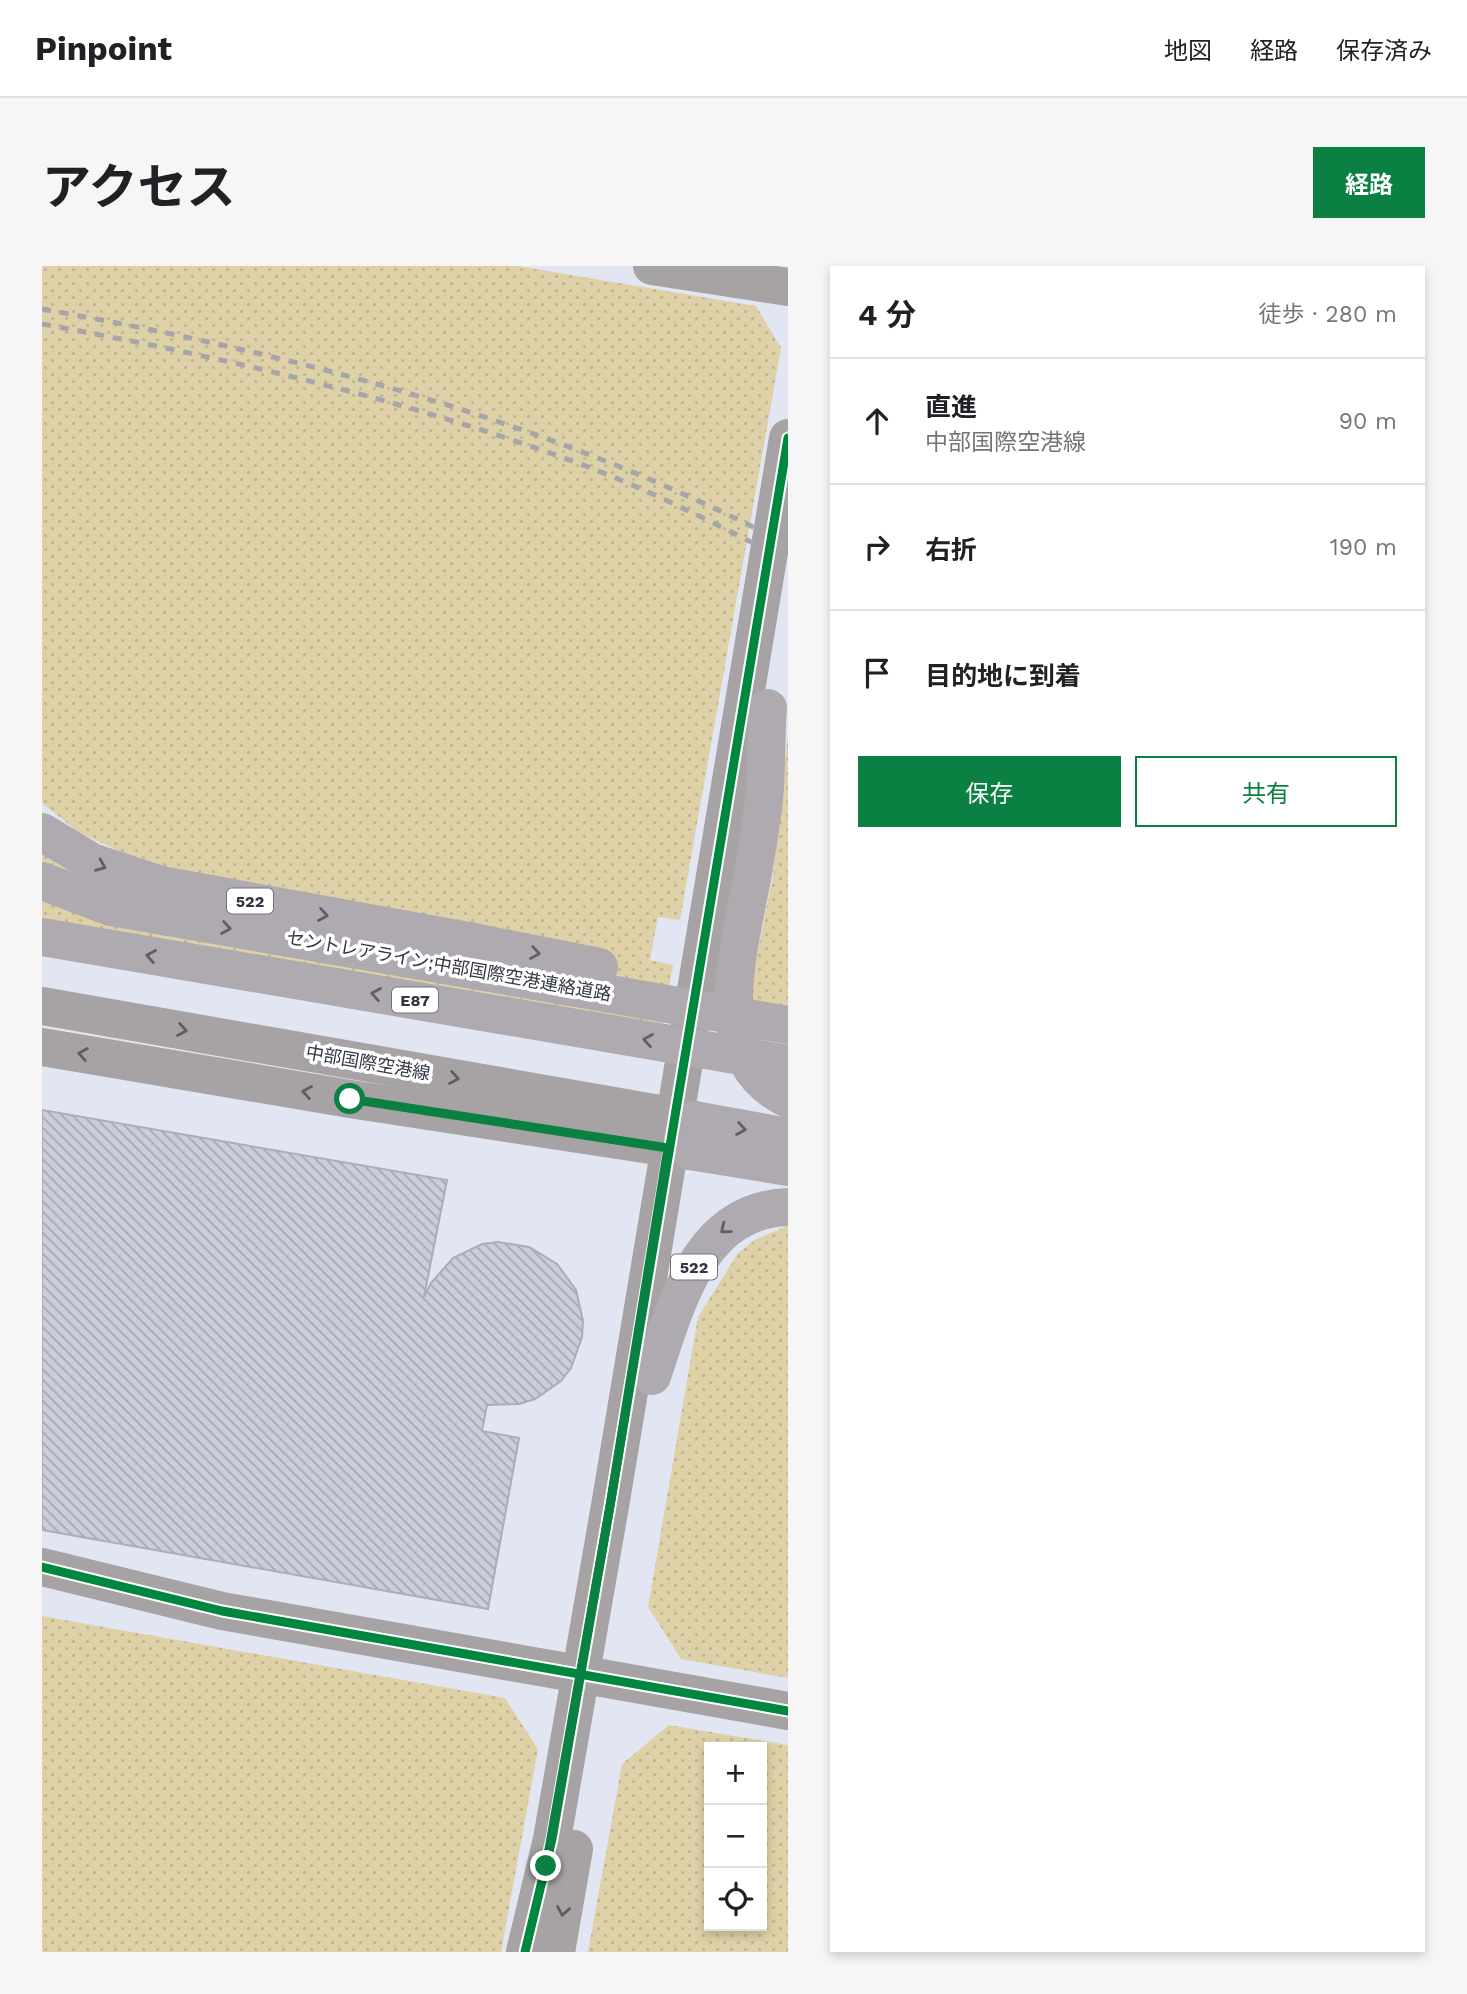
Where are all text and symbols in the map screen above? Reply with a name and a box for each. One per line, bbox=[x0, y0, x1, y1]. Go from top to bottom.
text: Pinpoint bbox=[35, 29, 172, 68]
text: 地図 bbox=[1164, 37, 1212, 65]
text: 経路 bbox=[1250, 37, 1298, 65]
text: 保存済み bbox=[1336, 37, 1432, 65]
button: 経路 bbox=[1313, 147, 1425, 218]
text: アクセス bbox=[42, 158, 236, 216]
text: 4 分 bbox=[858, 297, 916, 332]
text: 徒歩 · 280 m bbox=[1258, 301, 1397, 328]
text: 直進 bbox=[925, 392, 977, 422]
icon: ahead bbox=[858, 402, 896, 440]
text: 90 m bbox=[1339, 408, 1397, 435]
text: 中部国際空港線 bbox=[925, 429, 1086, 456]
icon: right bbox=[858, 528, 896, 566]
text: 190 m bbox=[1330, 534, 1397, 561]
text: 右折 bbox=[925, 535, 977, 565]
icon: arrive bbox=[858, 654, 896, 692]
text: 目的地に到着 bbox=[925, 661, 1081, 691]
button: 保存 bbox=[858, 756, 1121, 827]
button: 共有 bbox=[1135, 756, 1397, 827]
one-way arrow bbox=[94, 857, 106, 871]
road number: 522 bbox=[227, 888, 273, 914]
one-way arrow bbox=[317, 906, 329, 921]
one-way arrow bbox=[220, 920, 232, 935]
street label: セントレアライン;中部国際空港連絡道路 bbox=[285, 927, 613, 1004]
one-way arrow bbox=[529, 945, 541, 960]
one-way arrow bbox=[145, 949, 157, 964]
one-way arrow bbox=[370, 987, 382, 1002]
road number: E87 bbox=[392, 988, 438, 1013]
one-way arrow bbox=[176, 1022, 188, 1037]
one-way arrow bbox=[642, 1033, 654, 1048]
street label: 中部国際空港線 bbox=[304, 1041, 432, 1084]
one-way arrow bbox=[77, 1047, 89, 1062]
one-way arrow bbox=[448, 1070, 460, 1085]
route start bbox=[334, 1083, 365, 1114]
one-way arrow bbox=[302, 1085, 313, 1100]
one-way arrow bbox=[735, 1120, 747, 1135]
one-way arrow bbox=[721, 1221, 734, 1233]
road number: 522 bbox=[671, 1254, 717, 1280]
map controls bbox=[704, 1742, 767, 1931]
button: + bbox=[704, 1742, 767, 1805]
button: − bbox=[704, 1805, 767, 1868]
route end bbox=[530, 1850, 561, 1881]
button: locate bbox=[704, 1868, 767, 1931]
one-way arrow bbox=[556, 1905, 571, 1917]

